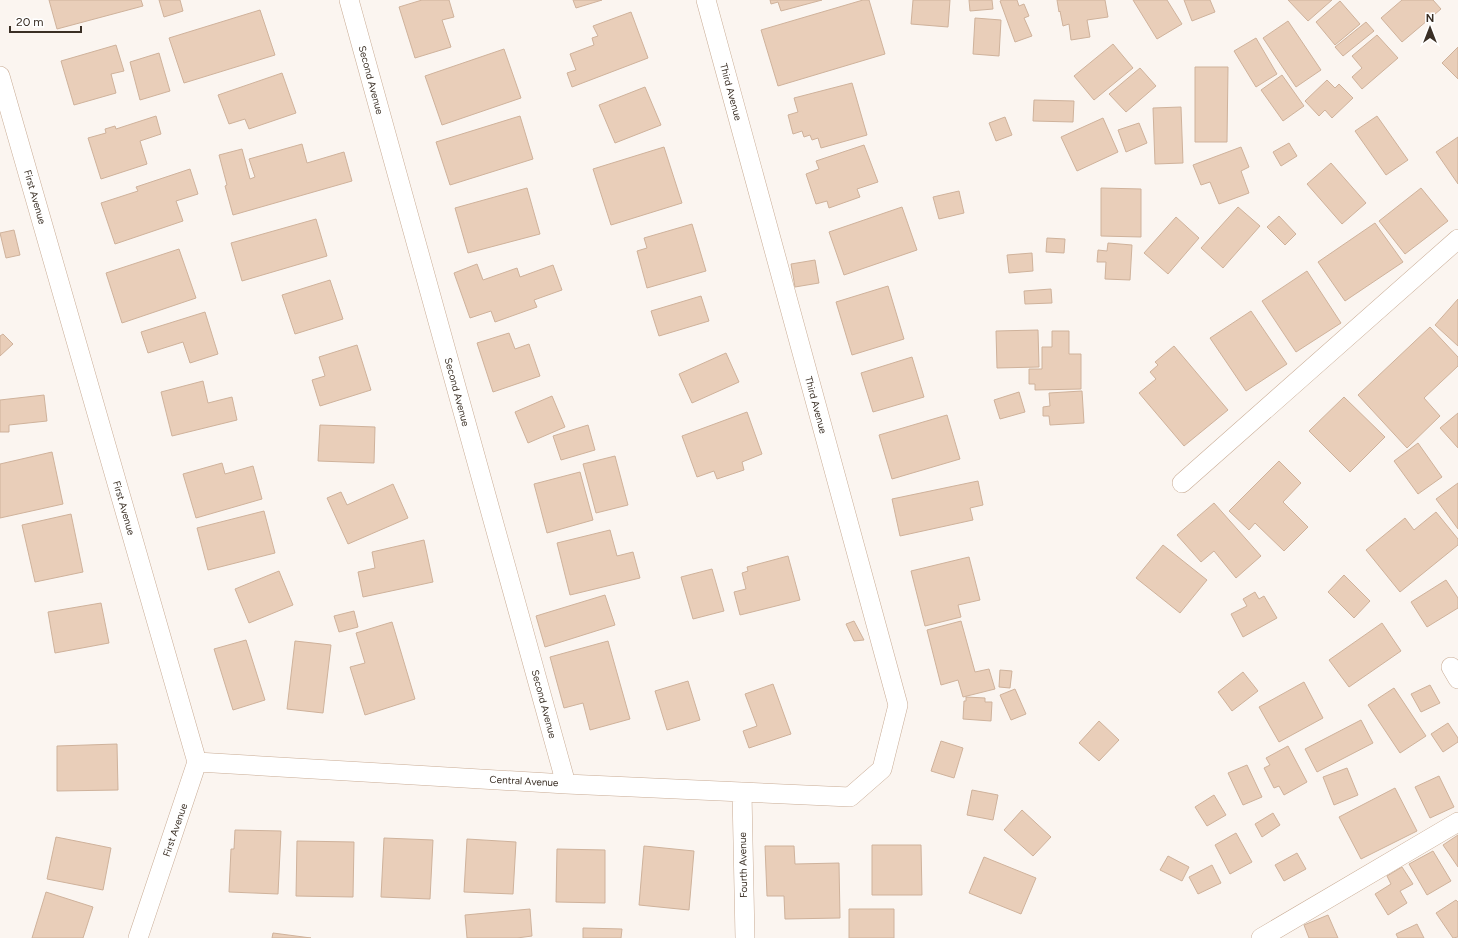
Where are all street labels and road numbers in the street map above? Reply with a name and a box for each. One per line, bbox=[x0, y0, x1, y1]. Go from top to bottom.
street label: Second Avenue bbox=[356, 44, 387, 116]
street label: Third Avenue bbox=[717, 62, 745, 123]
street label: First Avenue bbox=[21, 168, 49, 226]
street label: Second Avenue bbox=[442, 356, 473, 428]
street label: Third Avenue bbox=[802, 375, 830, 436]
street label: First Avenue bbox=[110, 479, 138, 537]
street label: Second Avenue bbox=[529, 668, 560, 740]
street label: Central Avenue bbox=[489, 773, 559, 789]
street label: First Avenue bbox=[160, 801, 190, 859]
street label: Fourth Avenue bbox=[736, 831, 750, 898]

